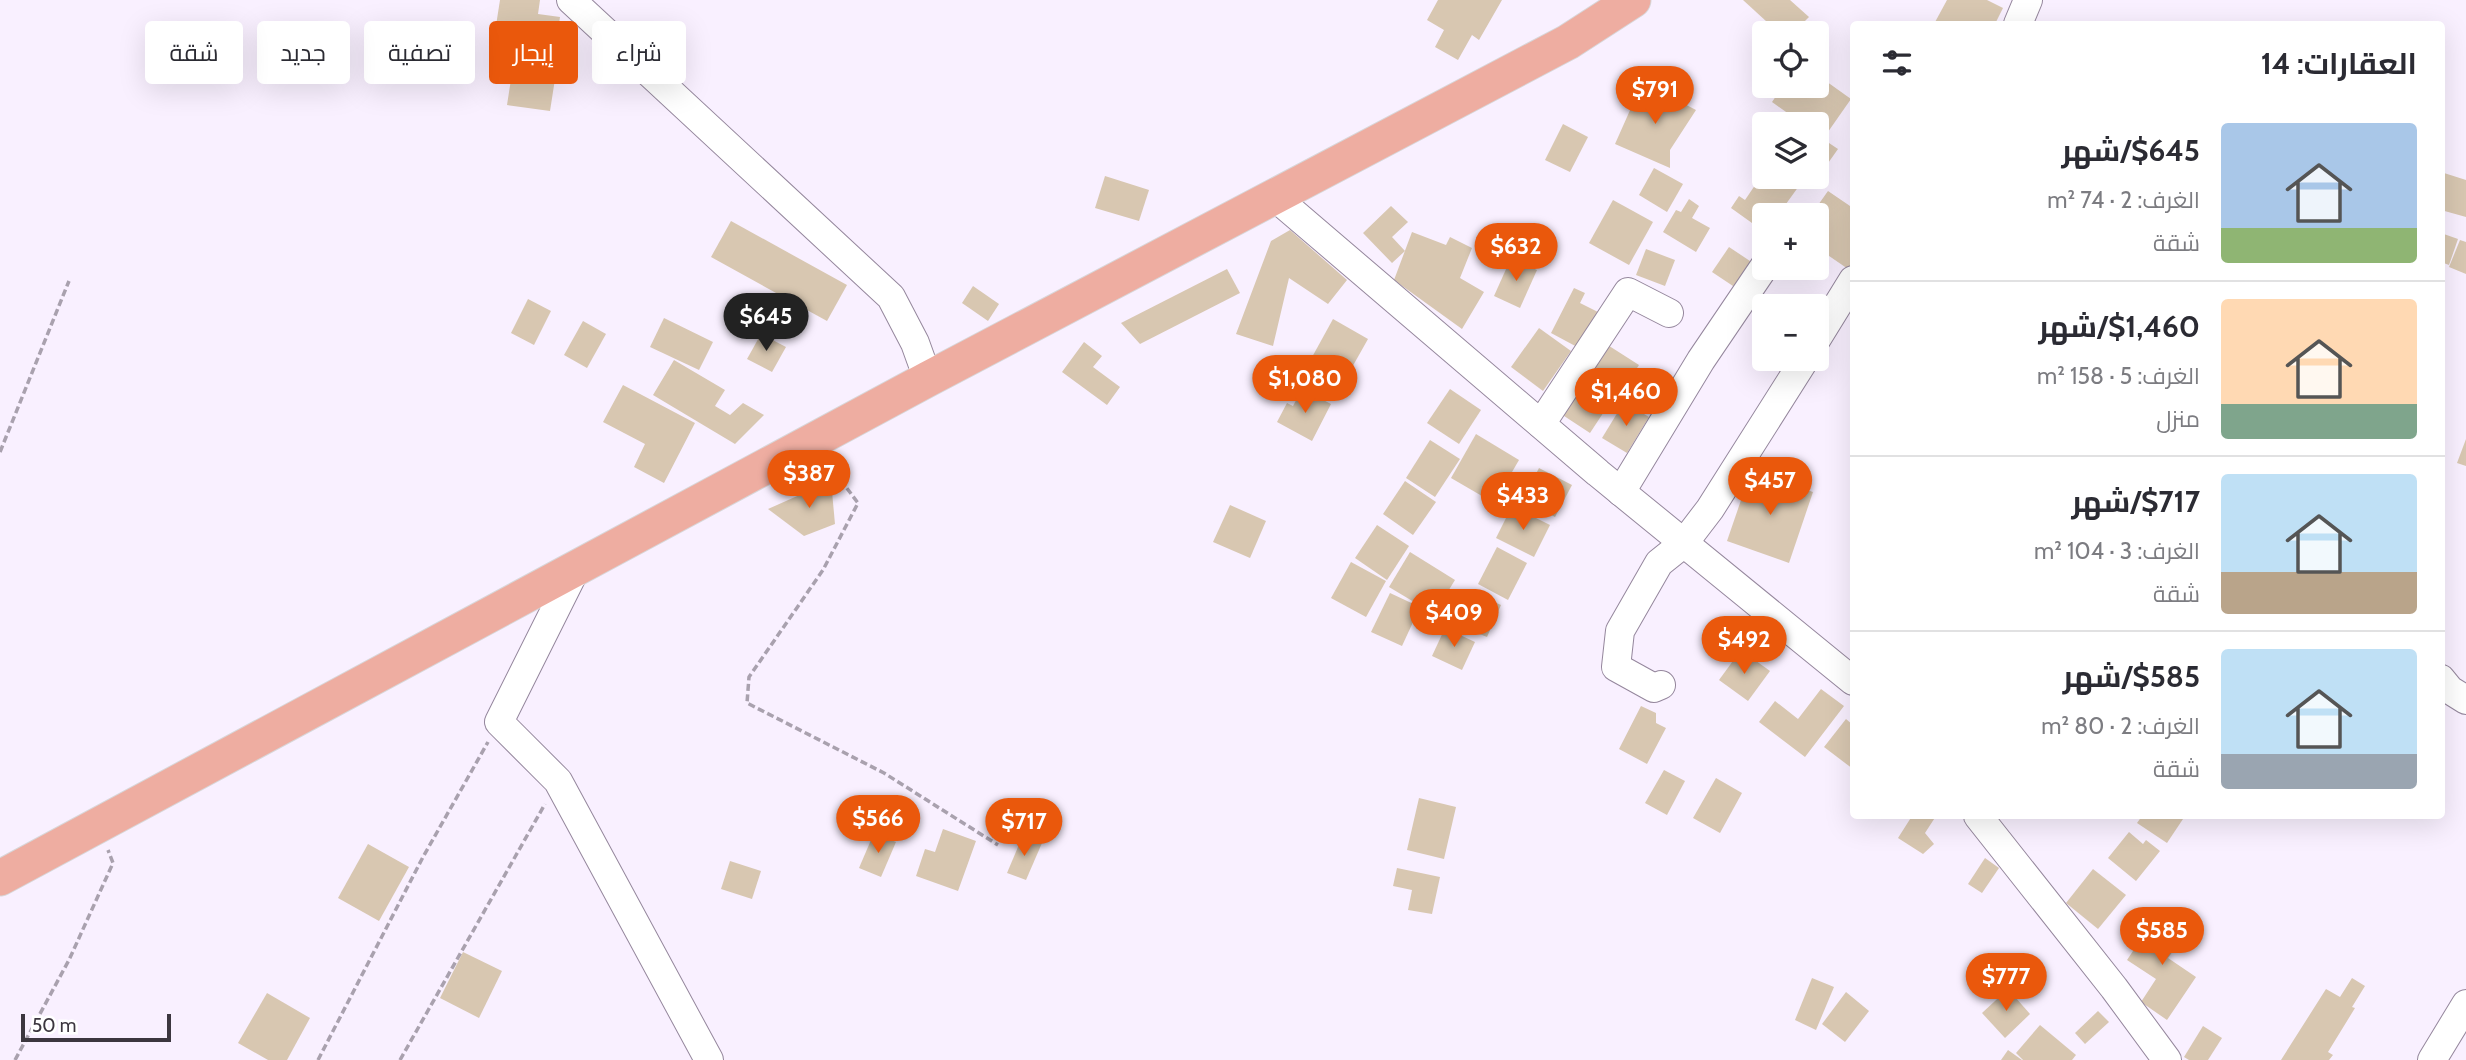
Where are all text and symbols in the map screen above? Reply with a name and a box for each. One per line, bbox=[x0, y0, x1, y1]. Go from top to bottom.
chip: شقة bbox=[145, 21, 243, 84]
chip: جديد bbox=[257, 21, 350, 84]
chip: تصفية bbox=[364, 21, 475, 84]
chip: إيجار bbox=[489, 21, 578, 84]
chip: شراء bbox=[592, 21, 686, 84]
map controls bbox=[1752, 21, 1829, 371]
button: locate bbox=[1752, 21, 1829, 98]
icon: filters bbox=[1878, 44, 1916, 82]
text: العقارات: 14 bbox=[2261, 45, 2417, 82]
pin: $791 bbox=[1614, 66, 1696, 126]
text: $791 bbox=[1632, 75, 1678, 103]
button: layers bbox=[1752, 112, 1829, 189]
text: $645/شهر bbox=[2062, 132, 2200, 169]
icon: home bbox=[2277, 151, 2361, 235]
text: الغرف: 2 · 74 m² bbox=[2047, 186, 2200, 214]
button: + bbox=[1752, 203, 1829, 280]
pin: $632 bbox=[1475, 224, 1557, 283]
text: شقة bbox=[2153, 229, 2200, 257]
text: $632 bbox=[1491, 232, 1541, 260]
pin: $645 bbox=[725, 294, 807, 353]
button: − bbox=[1752, 294, 1829, 371]
text: $645 bbox=[740, 302, 792, 330]
text: $1,460/شهر bbox=[2038, 308, 2200, 345]
icon: home bbox=[2277, 327, 2361, 411]
pin: $1,080 bbox=[1248, 356, 1362, 415]
text: الغرف: 5 · 158 m² bbox=[2037, 362, 2200, 390]
text: $1,080 bbox=[1268, 364, 1342, 392]
pin: $1,460 bbox=[1569, 368, 1683, 428]
text: $1,460 bbox=[1591, 377, 1661, 405]
text: منزل bbox=[2156, 405, 2200, 433]
pin: $387 bbox=[768, 450, 850, 510]
pin: $457 bbox=[1729, 458, 1811, 517]
text: $387 bbox=[783, 459, 835, 487]
text: $457 bbox=[1744, 466, 1796, 494]
pin: $433 bbox=[1482, 472, 1564, 532]
text: $433 bbox=[1497, 481, 1549, 509]
text: $717/شهر bbox=[2071, 483, 2200, 520]
icon: home bbox=[2277, 502, 2361, 586]
text: الغرف: 3 · 104 m² bbox=[2034, 537, 2200, 565]
text: شقة bbox=[2153, 580, 2200, 608]
pin: $409 bbox=[1413, 590, 1495, 649]
text: $409 bbox=[1426, 598, 1482, 626]
pin: $492 bbox=[1703, 616, 1785, 676]
text: $492 bbox=[1718, 625, 1770, 653]
text: $585/شهر bbox=[2063, 658, 2200, 695]
icon: home bbox=[2277, 677, 2361, 761]
text: الغرف: 2 · 80 m² bbox=[2041, 712, 2200, 740]
text: شقة bbox=[2153, 755, 2200, 783]
pin: $566 bbox=[837, 796, 919, 855]
pin: $717 bbox=[983, 798, 1065, 858]
text: $566 bbox=[852, 804, 904, 832]
text: $717 bbox=[1001, 807, 1047, 835]
pin: $585 bbox=[2121, 908, 2203, 967]
text: $585 bbox=[2136, 916, 2188, 944]
pin: $777 bbox=[1965, 954, 2047, 1013]
text: $777 bbox=[1982, 962, 2030, 990]
scale bar bbox=[21, 1011, 172, 1043]
text: 50 m bbox=[32, 1014, 76, 1037]

